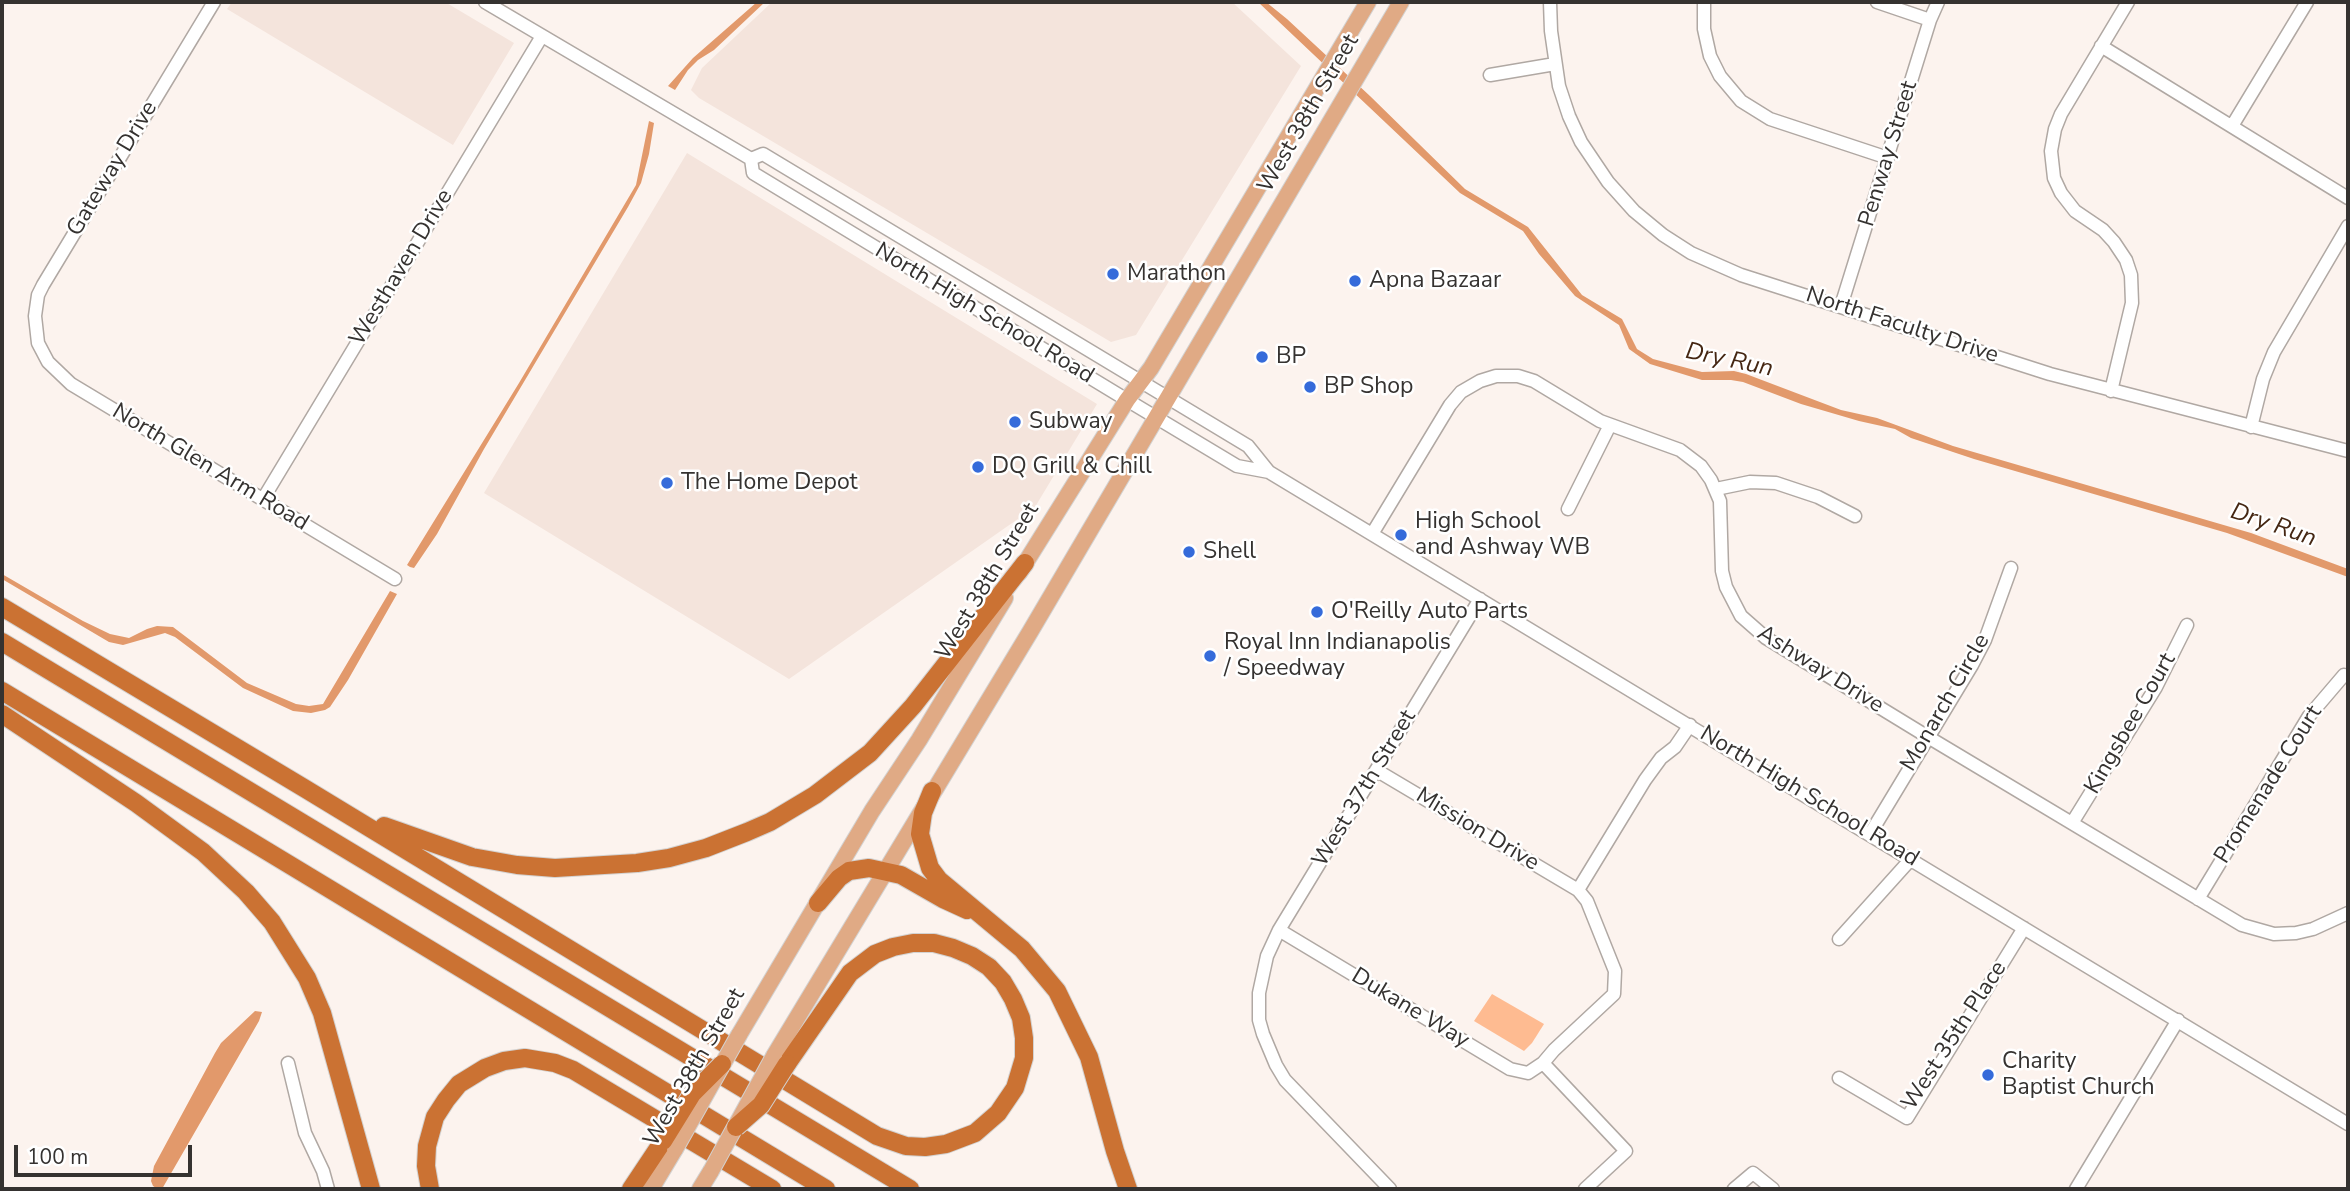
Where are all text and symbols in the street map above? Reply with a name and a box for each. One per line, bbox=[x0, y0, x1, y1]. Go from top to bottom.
street label: West 38th Street bbox=[1252, 30, 1366, 198]
street label: Penway Street bbox=[1854, 78, 1924, 230]
street label: Gateway Drive bbox=[62, 97, 164, 241]
street label: Westhaven Drive bbox=[344, 185, 460, 351]
street label: North High School Road bbox=[869, 238, 1099, 390]
place label: Marathon bbox=[1127, 260, 1226, 288]
marker: Marathon bbox=[1105, 266, 1121, 282]
place label: Apna Bazaar bbox=[1369, 267, 1501, 295]
marker: Apna Bazaar bbox=[1347, 273, 1363, 289]
street label: North Faculty Drive bbox=[1802, 282, 2002, 370]
water label: Dry Run bbox=[1683, 338, 1775, 384]
place label: BP bbox=[1276, 343, 1306, 371]
marker: BP bbox=[1254, 349, 1270, 365]
place label: BP Shop bbox=[1324, 373, 1413, 401]
marker: BP Shop bbox=[1302, 379, 1318, 395]
street label: North Glen Arm Road bbox=[107, 398, 313, 538]
place label: Subway bbox=[1029, 408, 1112, 436]
marker: Subway bbox=[1007, 414, 1023, 430]
place label: DQ Grill & Chill bbox=[992, 453, 1152, 481]
marker: DQ Grill & Chill bbox=[970, 459, 986, 475]
place label: The Home Depot bbox=[681, 469, 858, 497]
marker: The Home Depot bbox=[659, 475, 675, 491]
street label: West 38th Street bbox=[930, 498, 1046, 666]
water label: Dry Run bbox=[2226, 498, 2320, 554]
place label: High School and Ashway WB bbox=[1415, 508, 1590, 562]
marker: High School and Ashway WB bbox=[1393, 527, 1409, 543]
place label: Shell bbox=[1203, 538, 1256, 566]
marker: Shell bbox=[1181, 544, 1197, 560]
place label: O'Reilly Auto Parts bbox=[1331, 598, 1528, 626]
marker: O'Reilly Auto Parts bbox=[1309, 604, 1325, 620]
street label: Ashway Drive bbox=[1752, 620, 1888, 720]
place label: Royal Inn Indianapolis / Speedway bbox=[1224, 629, 1451, 683]
street label: Monarch Circle bbox=[1896, 629, 1996, 777]
marker: Royal Inn Indianapolis / Speedway bbox=[1202, 648, 1218, 664]
street label: Kingsbee Court bbox=[2079, 649, 2183, 799]
street label: Promenade Court bbox=[2209, 701, 2329, 869]
street label: West 37th Street bbox=[1307, 705, 1423, 873]
street label: North High School Road bbox=[1694, 721, 1924, 873]
street label: Mission Drive bbox=[1410, 782, 1544, 878]
street label: West 35th Place bbox=[1897, 956, 2013, 1116]
street label: Dukane Way bbox=[1346, 963, 1474, 1055]
street label: West 38th Street bbox=[638, 984, 752, 1152]
place label: Charity Baptist Church bbox=[2002, 1048, 2155, 1102]
marker: Charity Baptist Church bbox=[1980, 1067, 1996, 1083]
scale bar bbox=[18, 1132, 196, 1176]
text: 100 m bbox=[27, 1143, 88, 1171]

